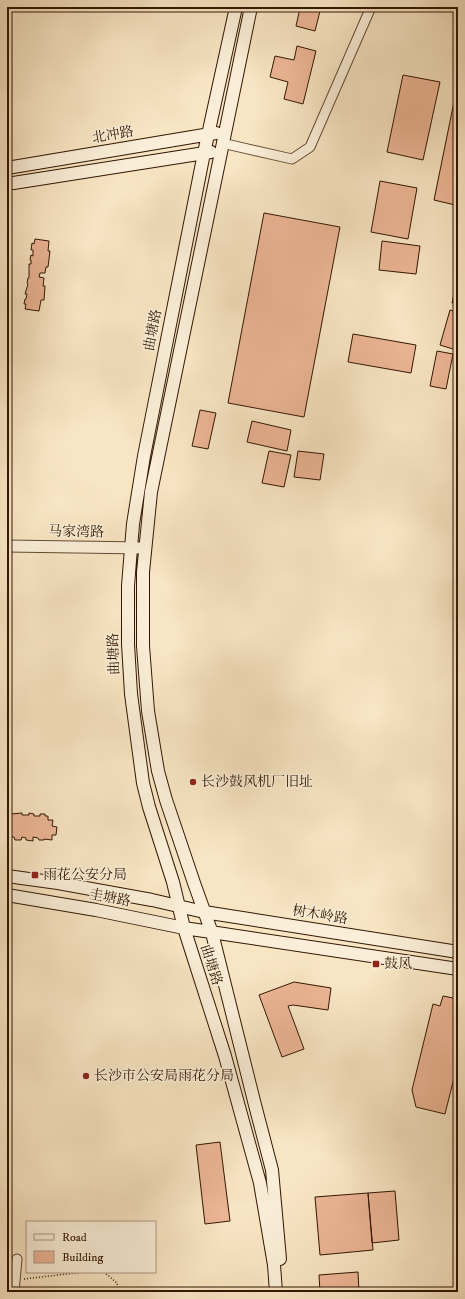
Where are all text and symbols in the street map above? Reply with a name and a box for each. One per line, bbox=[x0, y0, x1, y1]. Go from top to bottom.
street label: 北冲路 bbox=[91, 122, 135, 148]
street label: 曲塘路 bbox=[140, 308, 166, 352]
street label: 马家湾路 bbox=[48, 523, 104, 541]
street label: 曲塘路 bbox=[104, 633, 124, 675]
place label: 长沙鼓风机厂旧址 bbox=[201, 773, 313, 791]
marker: 长沙鼓风机厂旧址 bbox=[188, 777, 198, 787]
place label: 雨花公安分局 bbox=[43, 866, 127, 884]
marker: 雨花公安分局 bbox=[30, 870, 40, 880]
street label: 圭塘路 bbox=[88, 885, 132, 911]
street label: 树木岭路 bbox=[291, 902, 349, 928]
street label: 曲塘路 bbox=[196, 942, 226, 988]
place label: 鼓风 bbox=[384, 955, 412, 973]
marker: 鼓风 bbox=[371, 959, 381, 969]
place label: 长沙市公安局雨花分局 bbox=[94, 1067, 234, 1085]
marker: 长沙市公安局雨花分局 bbox=[81, 1071, 91, 1081]
legend bbox=[26, 1221, 156, 1273]
text: Road bbox=[62, 1230, 87, 1245]
text: Building bbox=[62, 1250, 103, 1265]

